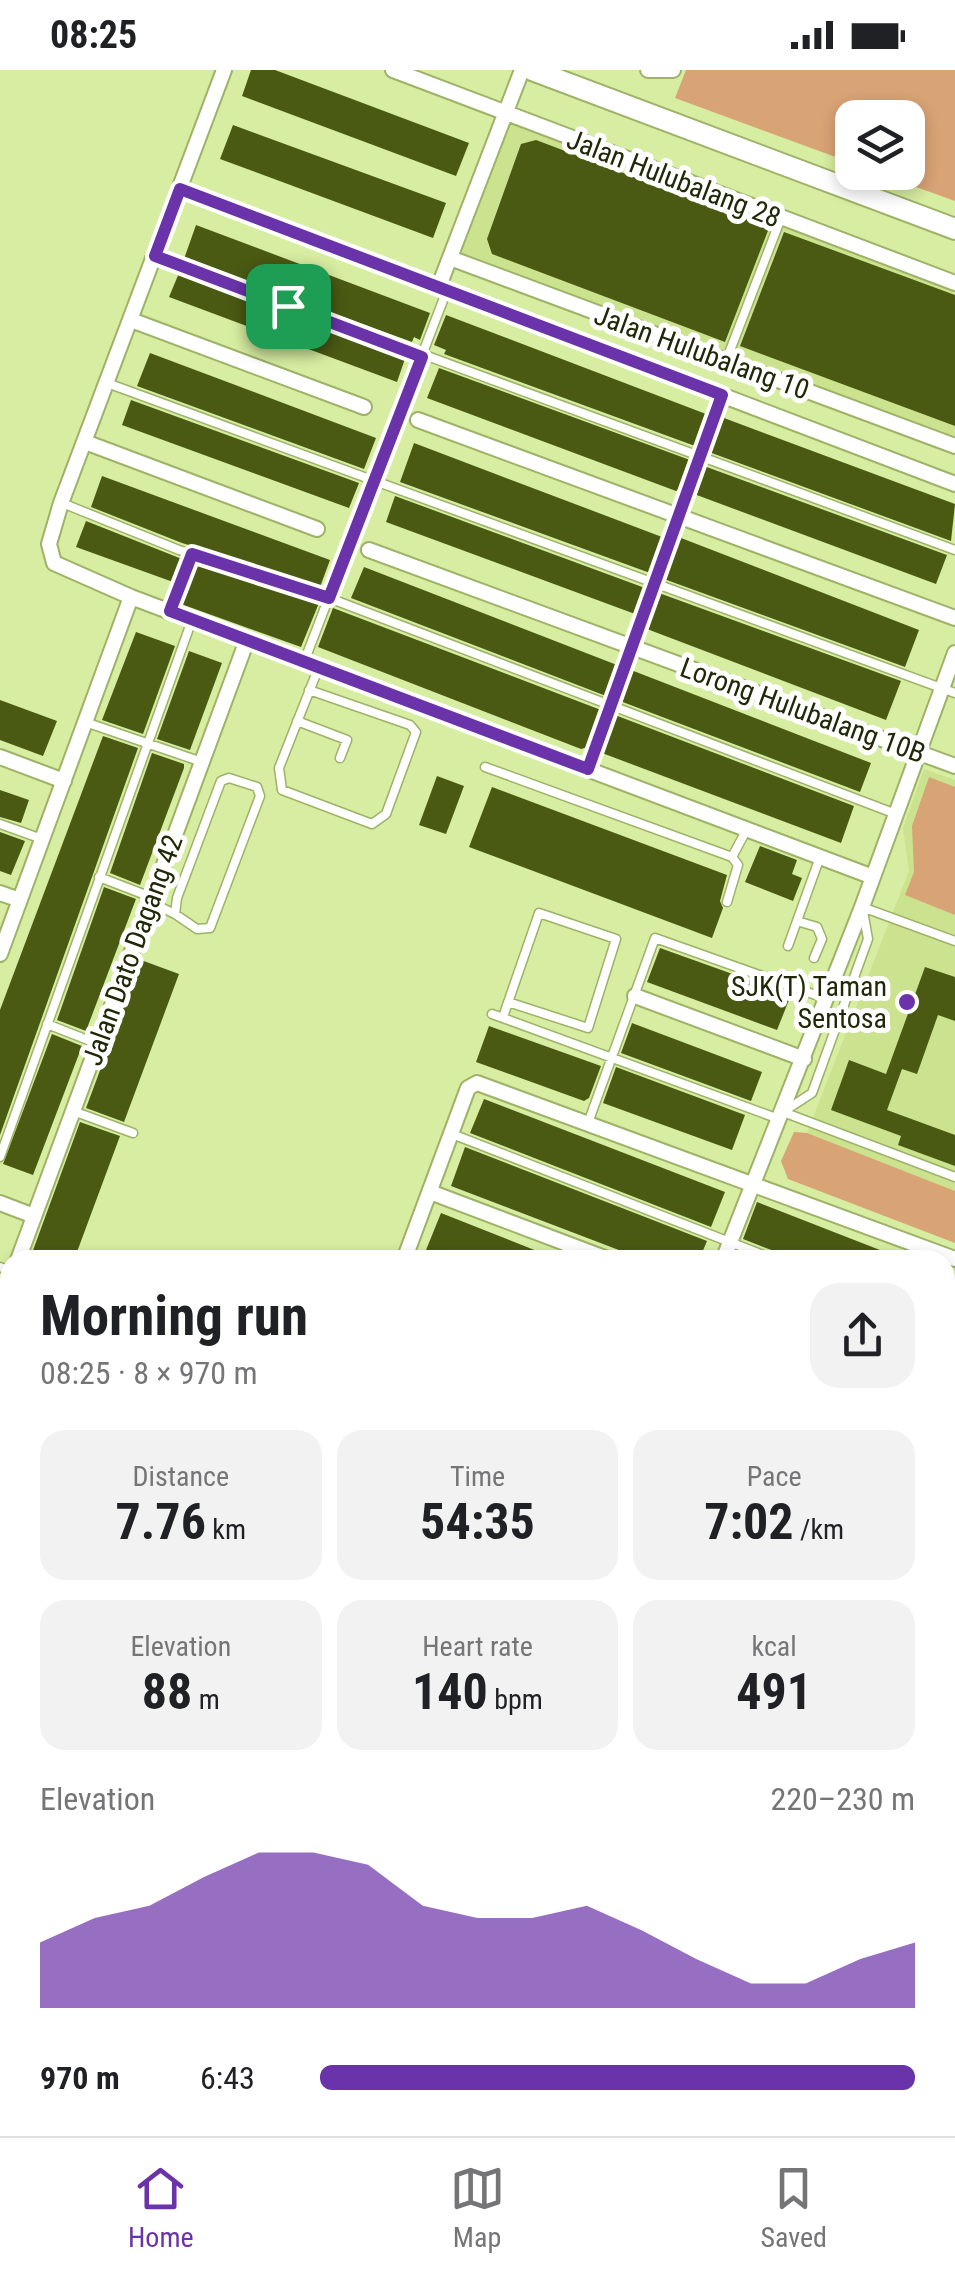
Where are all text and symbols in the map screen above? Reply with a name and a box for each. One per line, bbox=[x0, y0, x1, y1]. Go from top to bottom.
text: 08:25 bbox=[50, 13, 137, 57]
map controls bbox=[835, 100, 925, 190]
button: layers bbox=[835, 100, 925, 190]
street label: Jalan Hulubalang 28 bbox=[562, 123, 785, 234]
pin bbox=[246, 264, 331, 349]
icon: arrive bbox=[261, 279, 316, 334]
street label: Jalan Hulubalang 10 bbox=[590, 298, 814, 407]
street label: Lorong Hulubalang 10B bbox=[676, 651, 930, 770]
street label: Jalan Dato Dagang 42 bbox=[75, 830, 189, 1070]
place label: SJK(T) Taman Sentosa bbox=[731, 970, 887, 1035]
marker: SJK(T) Taman Sentosa bbox=[896, 991, 918, 1013]
button: share bbox=[810, 1283, 915, 1388]
text: Morning run bbox=[40, 1284, 308, 1348]
text: 08:25 · 8 × 970 m bbox=[40, 1354, 258, 1392]
text: Distance bbox=[133, 1460, 229, 1493]
text: Time bbox=[450, 1460, 505, 1493]
text: Pace bbox=[747, 1460, 802, 1493]
text: 7.76 bbox=[116, 1493, 206, 1551]
text: 54:35 bbox=[420, 1493, 535, 1551]
text: 7:02 bbox=[704, 1493, 794, 1551]
text: km bbox=[206, 1513, 246, 1546]
text: /km bbox=[794, 1513, 844, 1546]
text: Elevation bbox=[130, 1630, 231, 1663]
text: Heart rate bbox=[422, 1630, 533, 1663]
text: kcal bbox=[752, 1630, 797, 1663]
text: 88 bbox=[142, 1663, 192, 1721]
text: 140 bbox=[412, 1663, 488, 1721]
text: 491 bbox=[736, 1663, 812, 1721]
text: m bbox=[192, 1683, 220, 1716]
text: bpm bbox=[488, 1683, 543, 1716]
text: Elevation bbox=[40, 1780, 155, 1818]
text: 220–230 m bbox=[770, 1780, 915, 1818]
text: 970 m bbox=[40, 2059, 120, 2097]
text: 6:43 bbox=[200, 2059, 255, 2097]
tab: Home bbox=[128, 2161, 194, 2254]
tab: Map bbox=[450, 2161, 505, 2254]
tab: Saved bbox=[760, 2161, 827, 2254]

